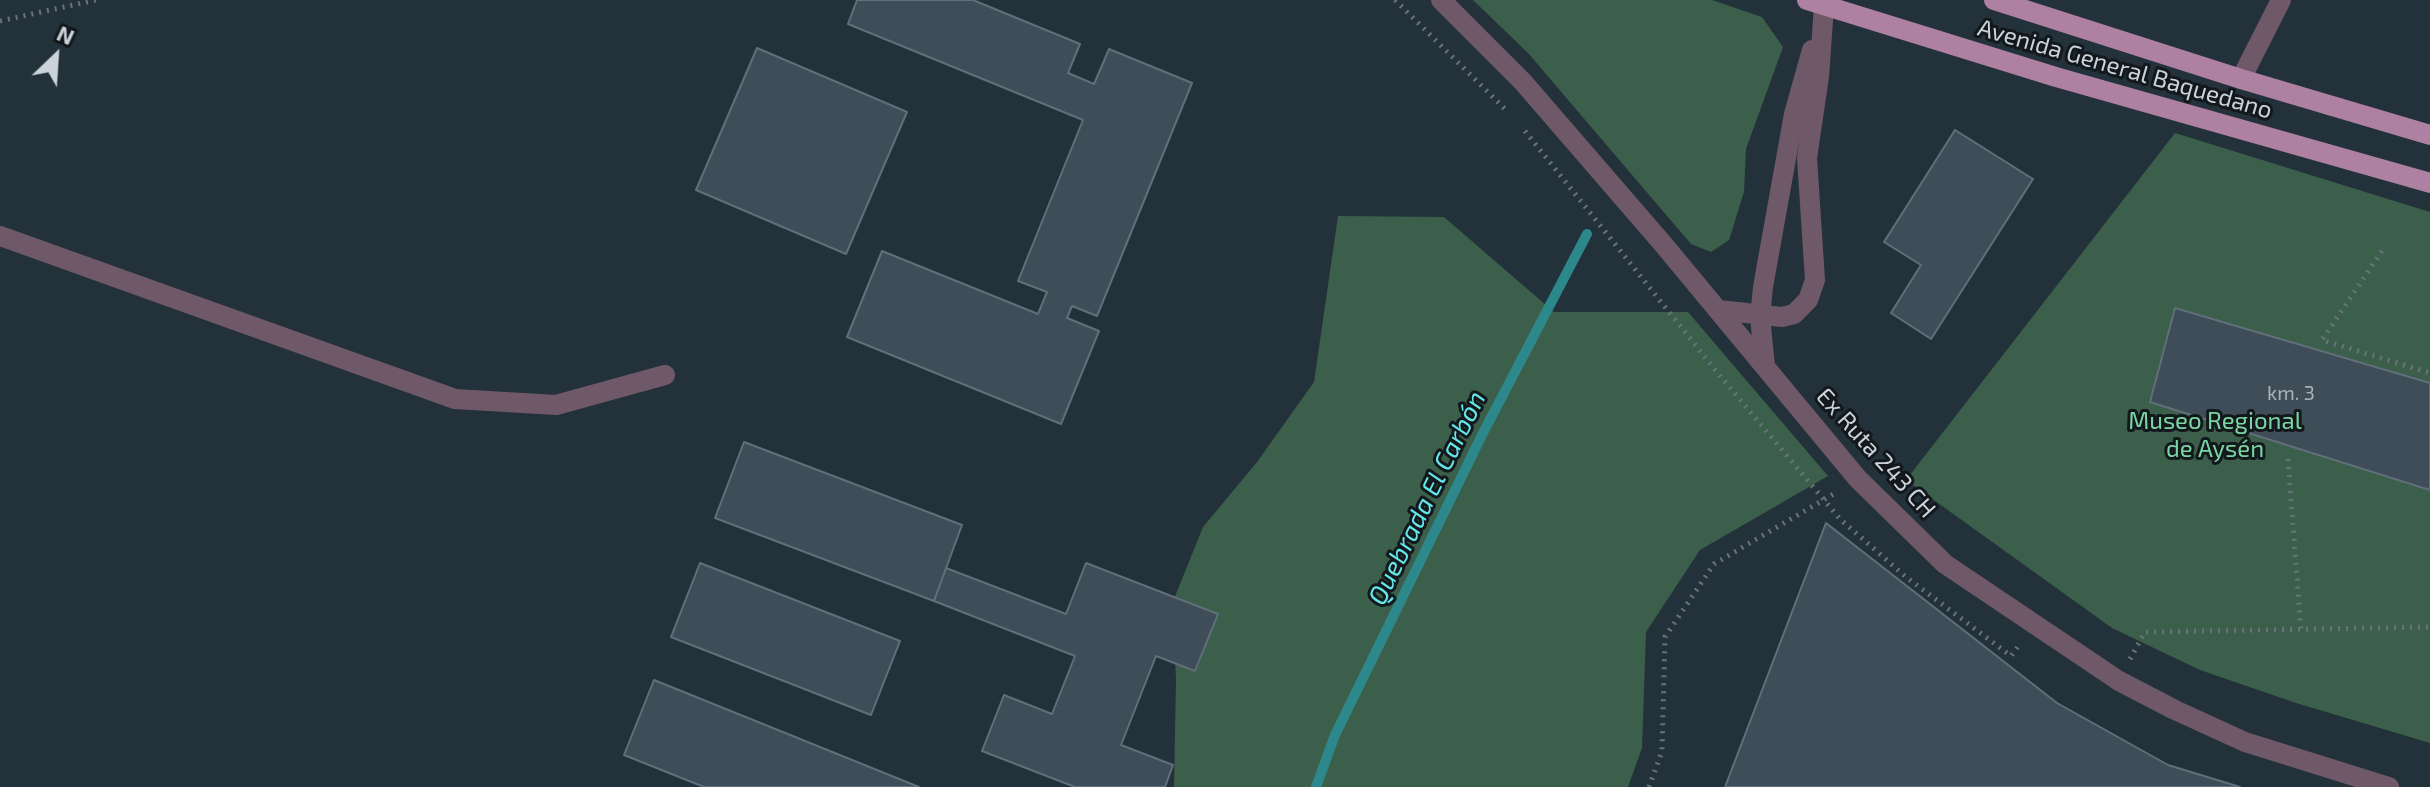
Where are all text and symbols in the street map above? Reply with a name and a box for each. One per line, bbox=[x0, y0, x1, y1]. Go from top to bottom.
street label: Avenida General Baquedano bbox=[1974, 13, 2276, 125]
north arrow bbox=[16, 16, 96, 96]
text: N bbox=[53, 19, 79, 49]
house number: km. 3 bbox=[2267, 381, 2315, 405]
street label: Ex Ruta 243 CH bbox=[1810, 382, 1942, 524]
water label: Quebrada El Carbón bbox=[1362, 386, 1492, 610]
park label: Museo Regional de Aysén bbox=[2128, 407, 2302, 463]

